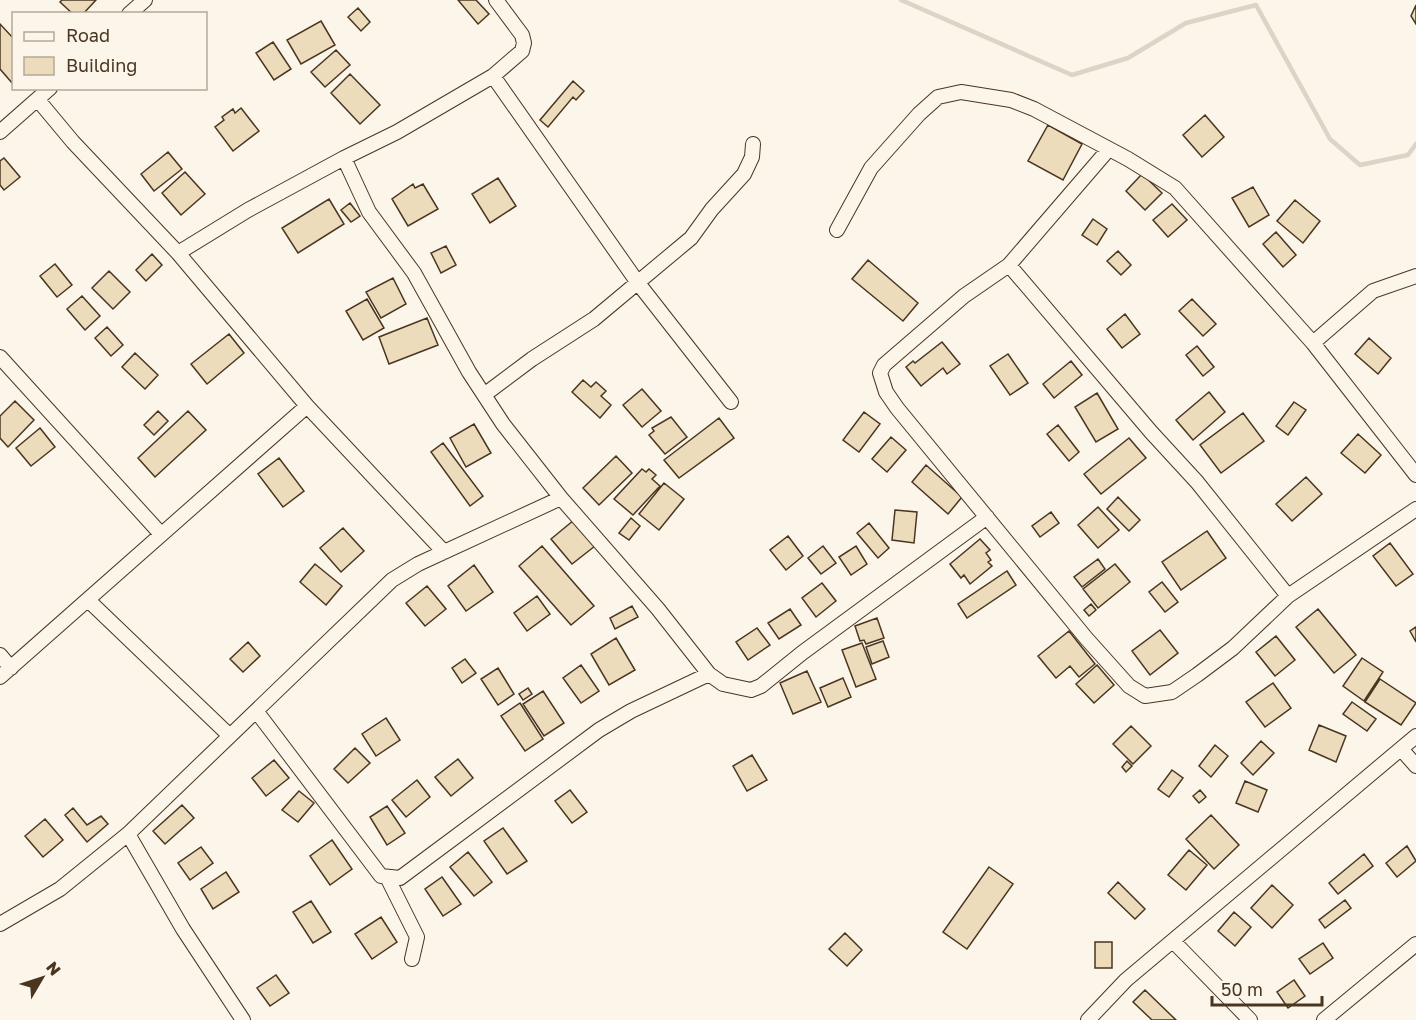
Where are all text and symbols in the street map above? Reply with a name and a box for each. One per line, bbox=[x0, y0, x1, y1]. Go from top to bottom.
legend bbox=[12, 12, 207, 90]
text: Road bbox=[66, 24, 110, 46]
text: Building bbox=[66, 54, 137, 76]
north arrow bbox=[12, 948, 72, 1008]
text: N bbox=[42, 958, 65, 980]
scale bar bbox=[1212, 969, 1322, 1007]
text: 50 m bbox=[1221, 978, 1263, 1000]

